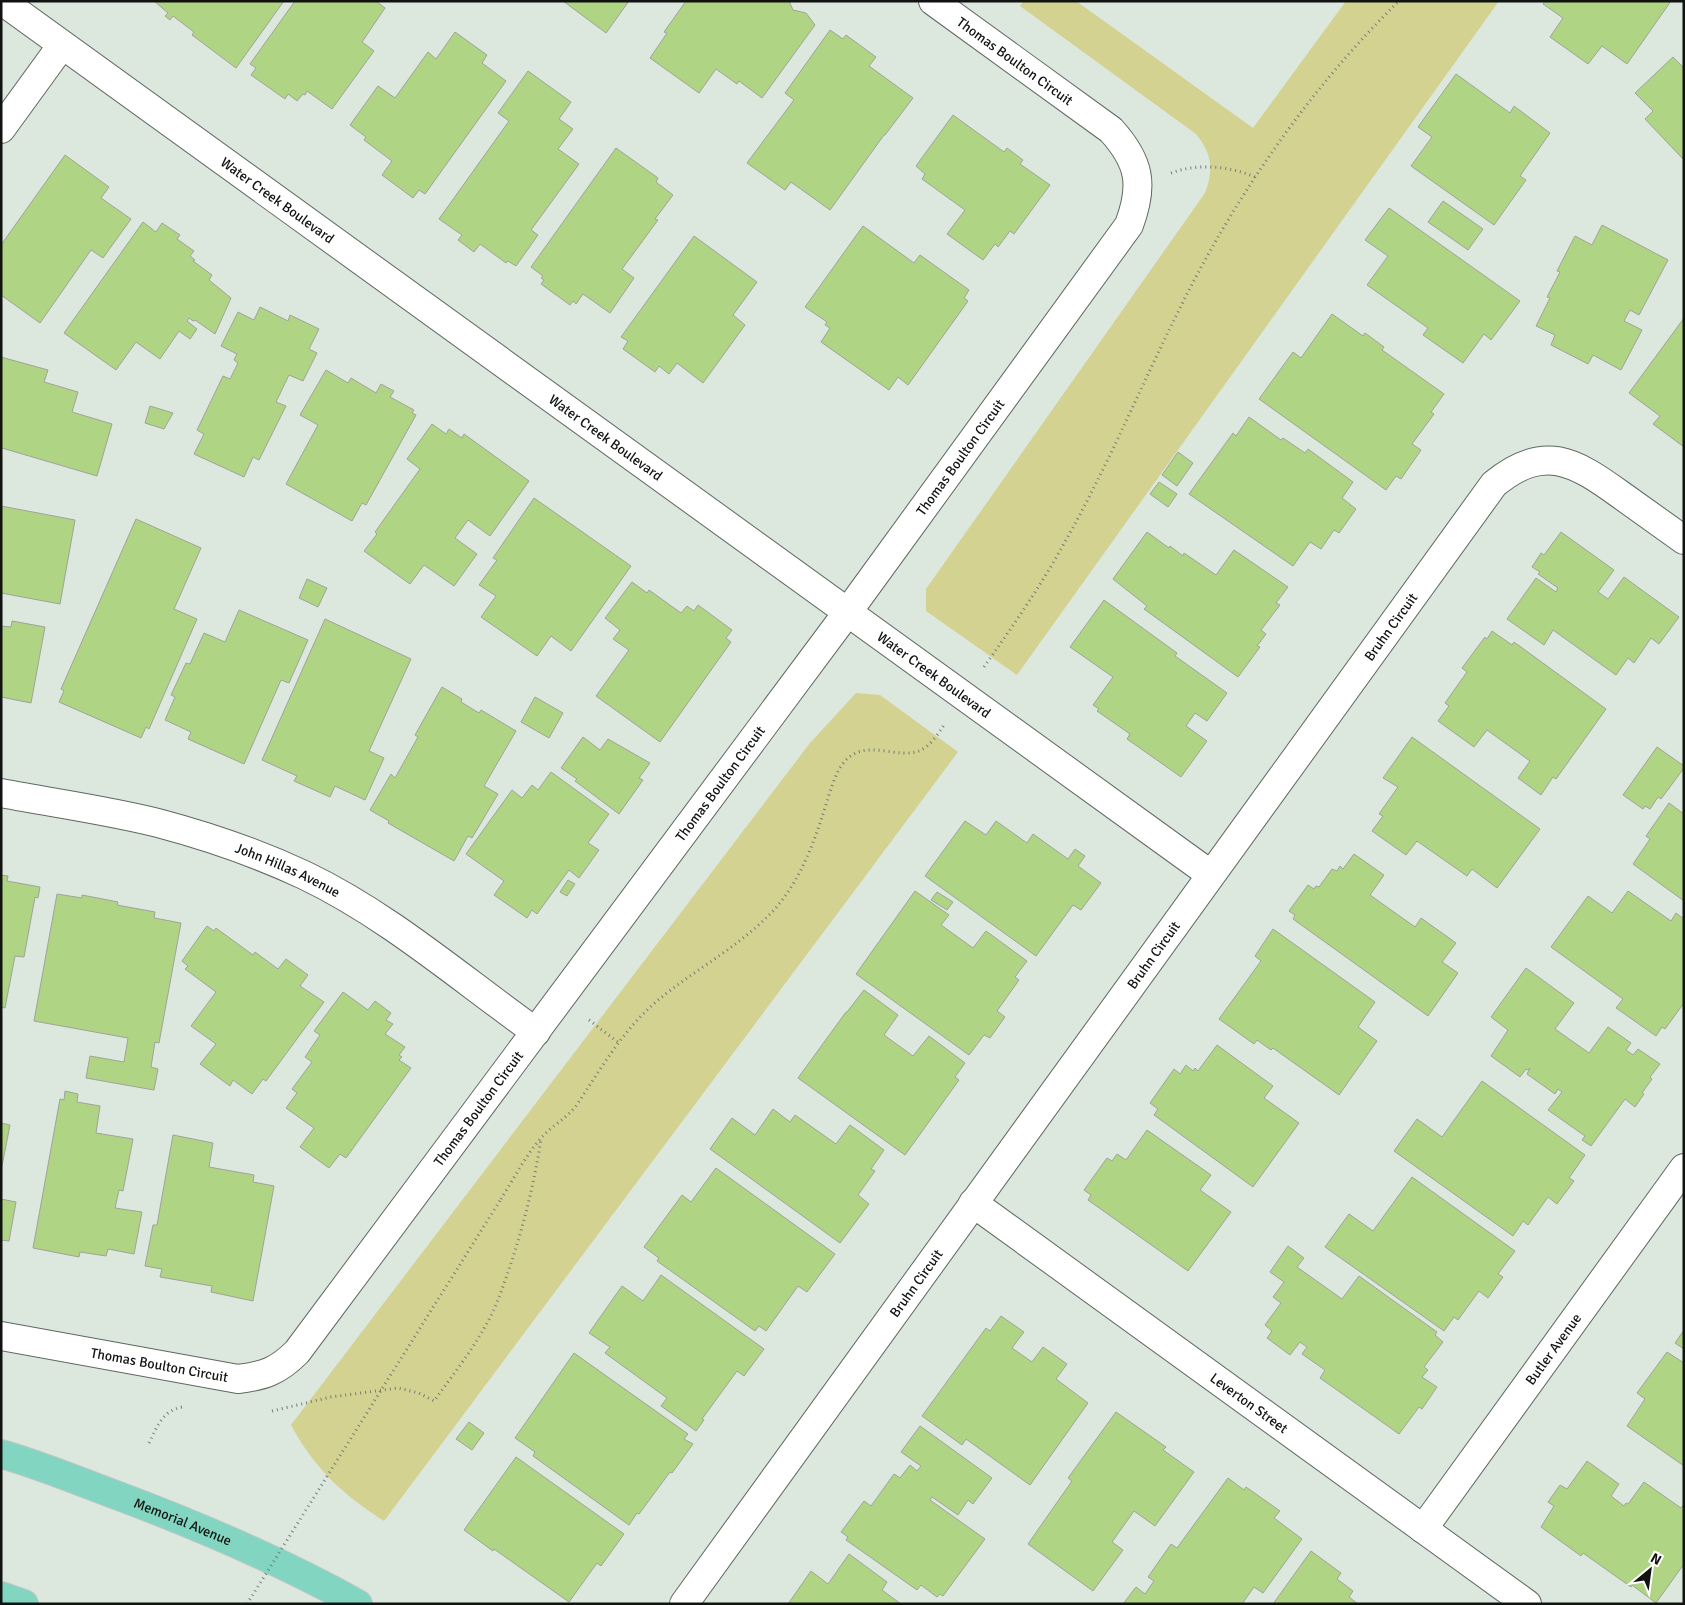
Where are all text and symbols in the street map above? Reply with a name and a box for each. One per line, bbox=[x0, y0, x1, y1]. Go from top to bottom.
street label: Thomas Boulton Circuit bbox=[953, 14, 1076, 109]
street label: Water Creek Boulevard bbox=[217, 154, 337, 247]
street label: Water Creek Boulevard bbox=[545, 391, 666, 485]
street label: Thomas Boulton Circuit bbox=[913, 396, 1008, 519]
street label: Bruhn Circuit bbox=[1361, 590, 1421, 664]
street label: Water Creek Boulevard bbox=[874, 628, 994, 722]
street label: Thomas Boulton Circuit bbox=[672, 723, 769, 845]
street label: John Hillas Avenue bbox=[233, 840, 343, 901]
street label: Bruhn Circuit bbox=[1124, 918, 1184, 992]
street label: Thomas Boulton Circuit bbox=[430, 1048, 527, 1170]
street label: Bruhn Circuit bbox=[886, 1246, 947, 1321]
street label: Butler Avenue bbox=[1522, 1310, 1585, 1388]
street label: Thomas Boulton Circuit bbox=[89, 1344, 230, 1386]
street label: Leverton Street bbox=[1207, 1370, 1291, 1437]
street label: Memorial Avenue bbox=[131, 1495, 234, 1550]
north arrow bbox=[1625, 1545, 1675, 1595]
text: N bbox=[1648, 1549, 1664, 1569]

